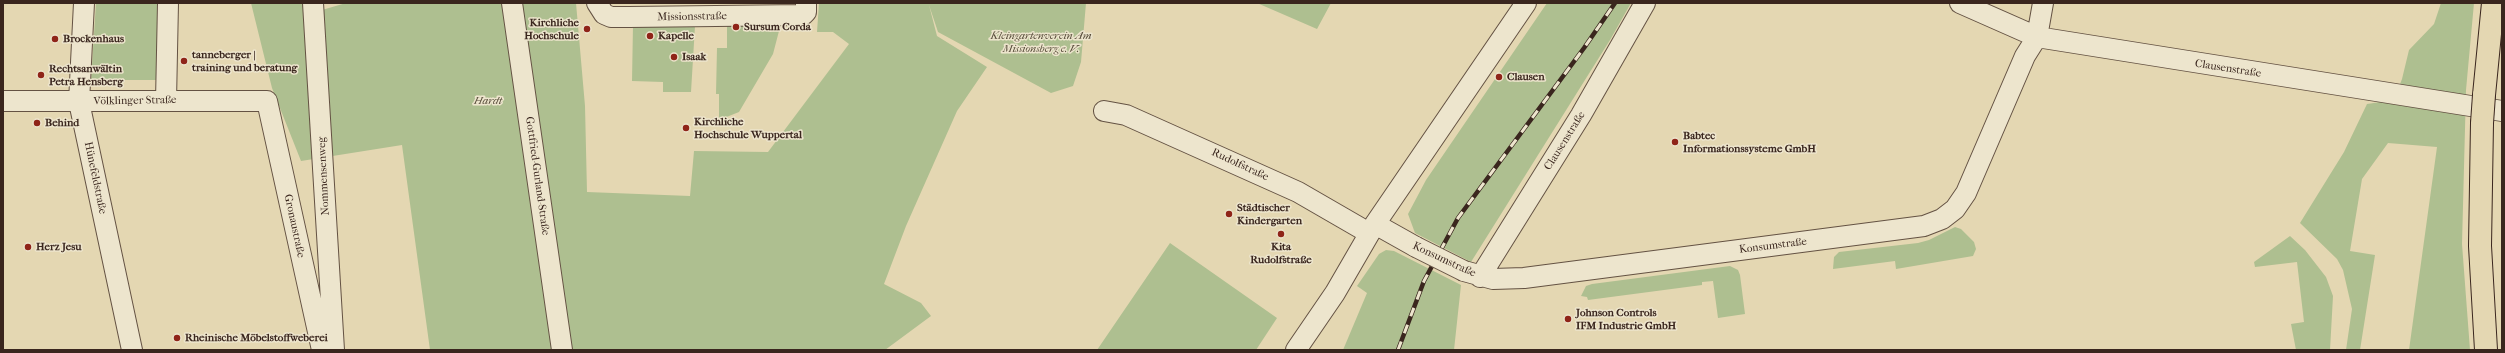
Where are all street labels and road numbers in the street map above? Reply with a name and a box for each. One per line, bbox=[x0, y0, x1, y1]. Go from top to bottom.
street label: Missionsstraße bbox=[657, 10, 727, 24]
street label: Clausenstraße bbox=[2194, 57, 2262, 81]
street label: Völklinger Straße bbox=[93, 94, 177, 108]
street label: Clausenstraße bbox=[1542, 109, 1588, 173]
street label: Gottfried-Gurland-Straße bbox=[522, 116, 552, 236]
street label: Nommensenweg bbox=[315, 136, 333, 216]
street label: Hünefeldstraße bbox=[81, 141, 109, 215]
street label: Rudolfstraße bbox=[1209, 146, 1271, 184]
street label: Gronaustraße bbox=[281, 193, 307, 259]
street label: Konsumstraße bbox=[1738, 235, 1808, 257]
street label: Konsumstraße bbox=[1410, 240, 1478, 280]

